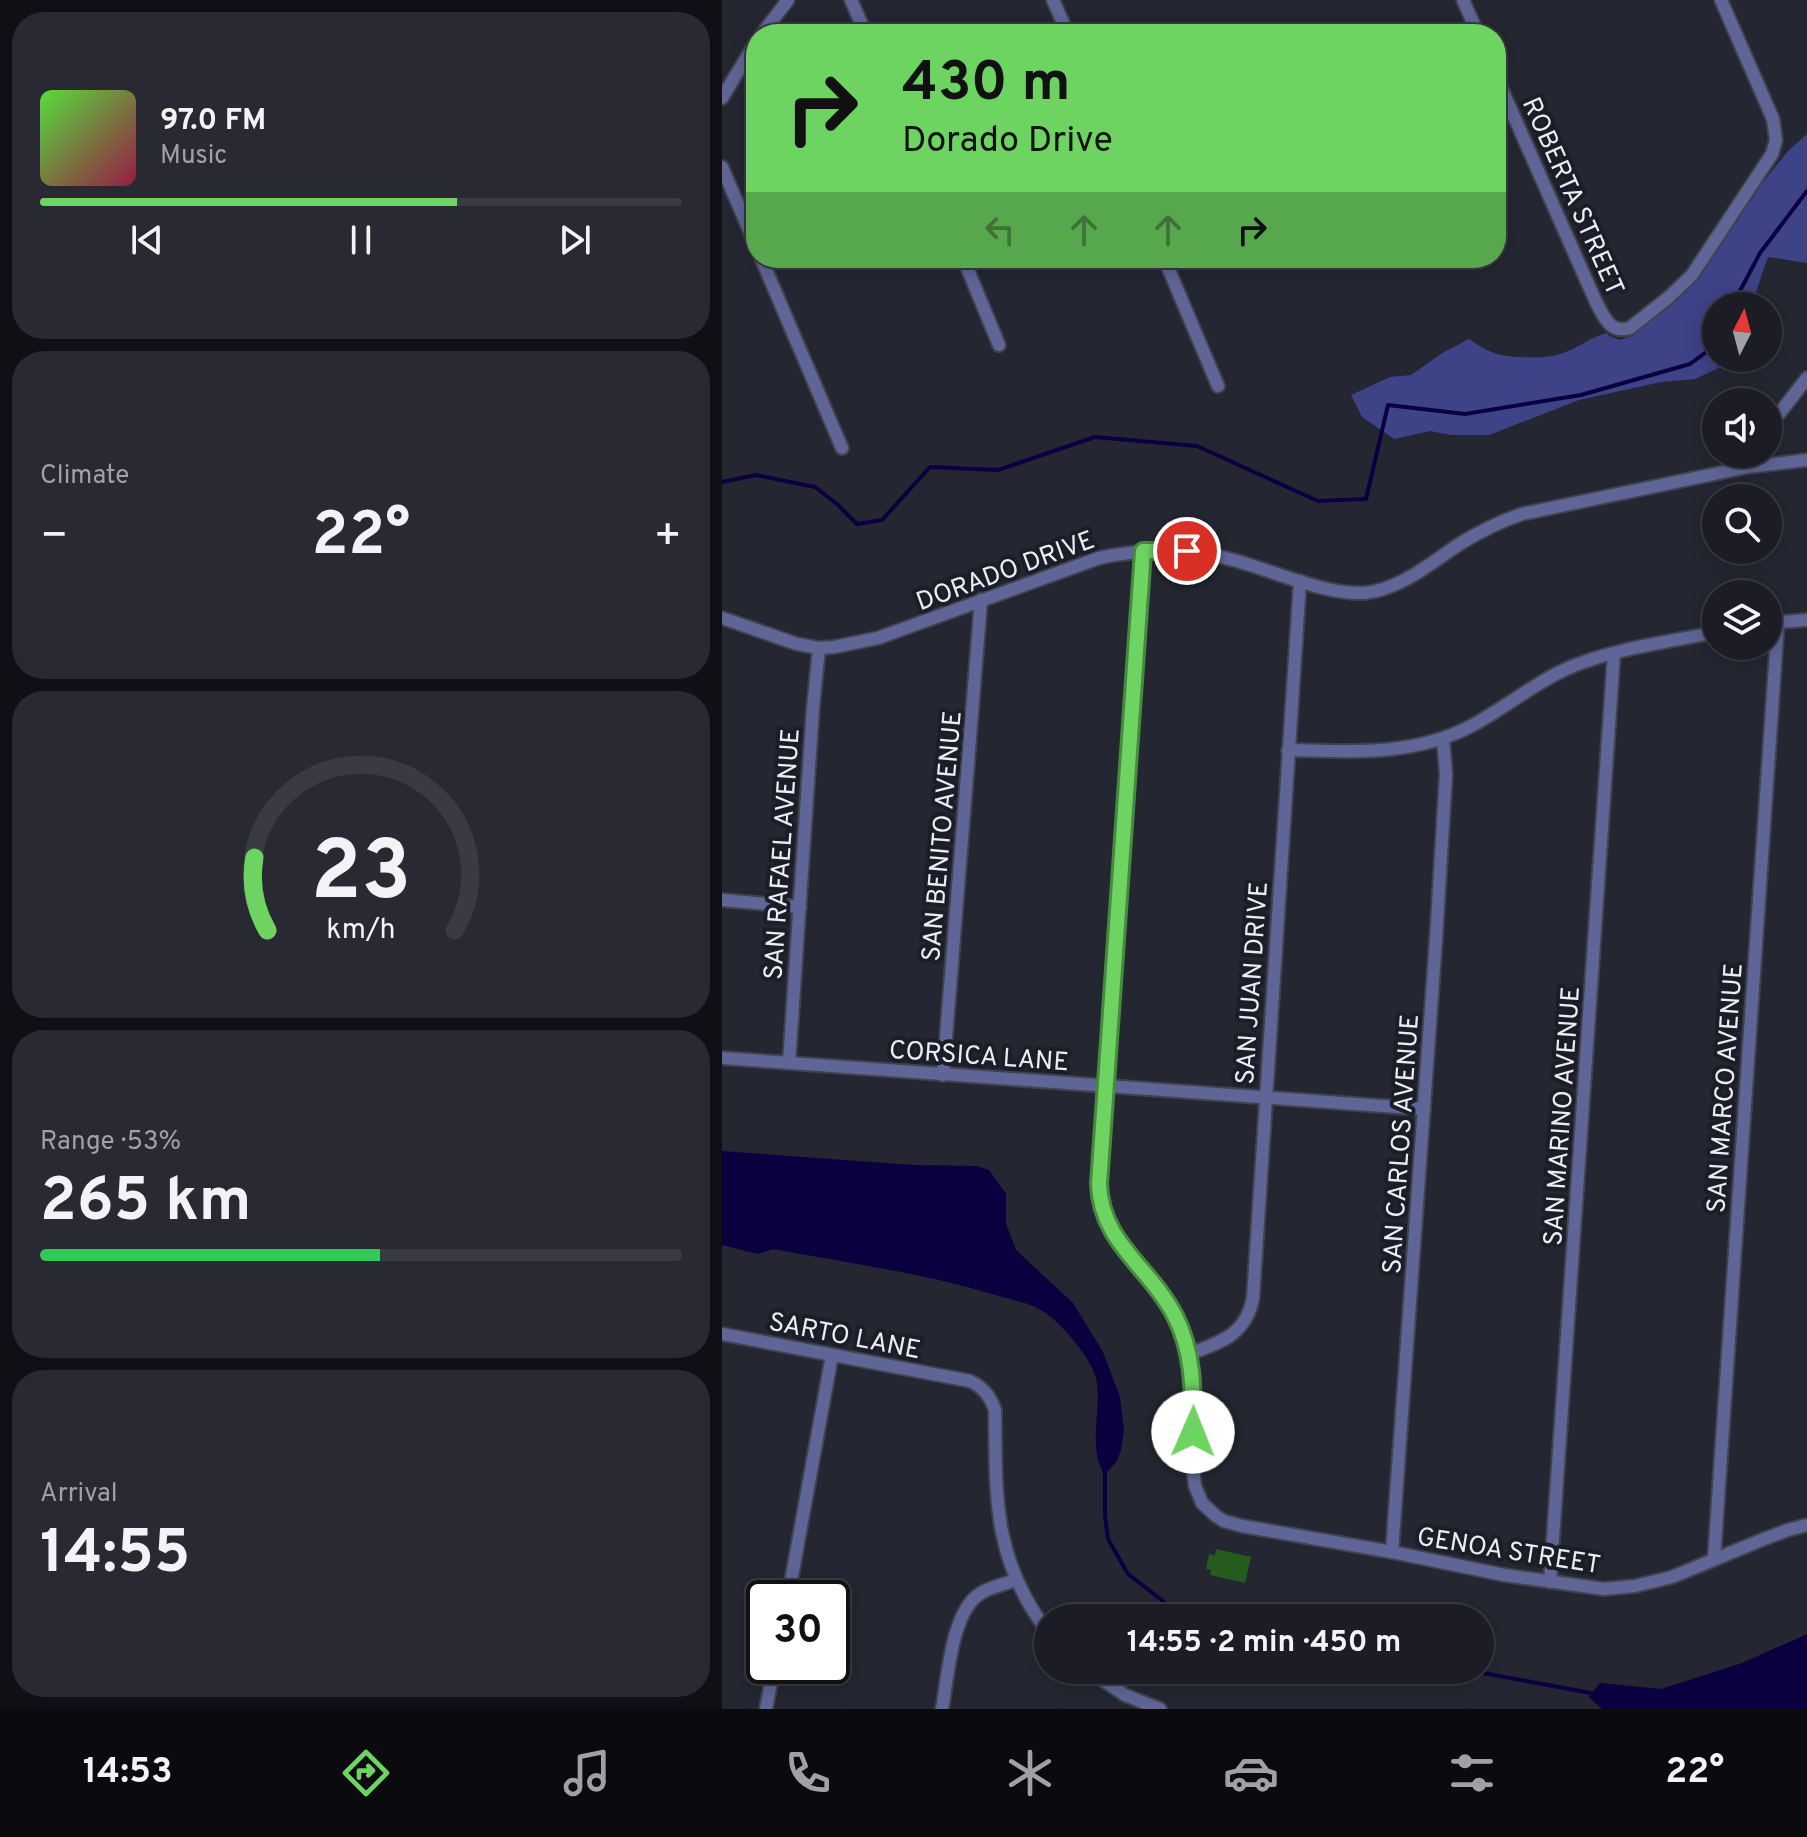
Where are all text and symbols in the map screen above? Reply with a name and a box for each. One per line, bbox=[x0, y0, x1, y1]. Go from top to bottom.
text: 430 m bbox=[902, 50, 1071, 120]
icon: right bbox=[770, 56, 874, 160]
street label: ROBERTA STREET bbox=[1513, 93, 1630, 301]
text: 97.0 FM bbox=[160, 103, 266, 140]
text: Dorado Drive bbox=[902, 119, 1113, 165]
text: Music bbox=[160, 140, 227, 173]
icon: left bbox=[978, 208, 1022, 252]
icon: ahead bbox=[1062, 208, 1106, 252]
icon: ahead bbox=[1146, 208, 1190, 252]
icon: right bbox=[1230, 208, 1274, 252]
icon: previous bbox=[125, 218, 169, 262]
icon: pause bbox=[339, 218, 383, 262]
icon: next bbox=[553, 218, 597, 262]
north arrow bbox=[1702, 292, 1782, 372]
map controls bbox=[1702, 292, 1782, 660]
button: sound bbox=[1702, 388, 1782, 468]
text: Climate bbox=[40, 460, 129, 493]
button: search bbox=[1702, 484, 1782, 564]
text: 22° bbox=[312, 500, 410, 576]
text: − bbox=[40, 510, 68, 566]
text: + bbox=[654, 510, 682, 566]
pin bbox=[1153, 517, 1221, 585]
street label: DORADO DRIVE bbox=[912, 525, 1100, 620]
icon: arrive bbox=[1165, 529, 1209, 573]
button: layers bbox=[1702, 580, 1782, 660]
street label: SAN BENITO AVENUE bbox=[916, 710, 971, 963]
street label: SAN RAFAEL AVENUE bbox=[758, 727, 809, 981]
text: 23 bbox=[311, 823, 411, 928]
street label: SAN JUAN DRIVE bbox=[1230, 881, 1277, 1086]
text: km/h bbox=[326, 913, 396, 949]
street label: SAN MARCO AVENUE bbox=[1701, 962, 1752, 1214]
street label: SAN MARINO AVENUE bbox=[1538, 985, 1589, 1247]
street label: SAN CARLOS AVENUE bbox=[1377, 1013, 1428, 1275]
street label: CORSICA LANE bbox=[888, 1035, 1070, 1080]
text: Range · 53% bbox=[40, 1126, 181, 1159]
text: 265 km bbox=[40, 1166, 251, 1242]
street label: SARTO LANE bbox=[766, 1307, 923, 1368]
position arrow bbox=[1151, 1390, 1235, 1474]
text: Arrival bbox=[40, 1478, 118, 1511]
text: 14:55 bbox=[40, 1518, 191, 1594]
street label: GENOA STREET bbox=[1414, 1522, 1603, 1583]
speed limit sign: 30 bbox=[746, 1580, 850, 1684]
text: 14:55 · 2 min · 450 m bbox=[1127, 1625, 1401, 1662]
icon: directions bbox=[338, 1745, 394, 1801]
icon: music bbox=[559, 1745, 615, 1801]
icon: phone bbox=[780, 1745, 836, 1801]
icon: climate bbox=[1002, 1745, 1058, 1801]
icon: car bbox=[1223, 1745, 1279, 1801]
icon: filters bbox=[1444, 1745, 1500, 1801]
text: 14:53 bbox=[83, 1750, 173, 1796]
text: 22° bbox=[1665, 1750, 1724, 1796]

